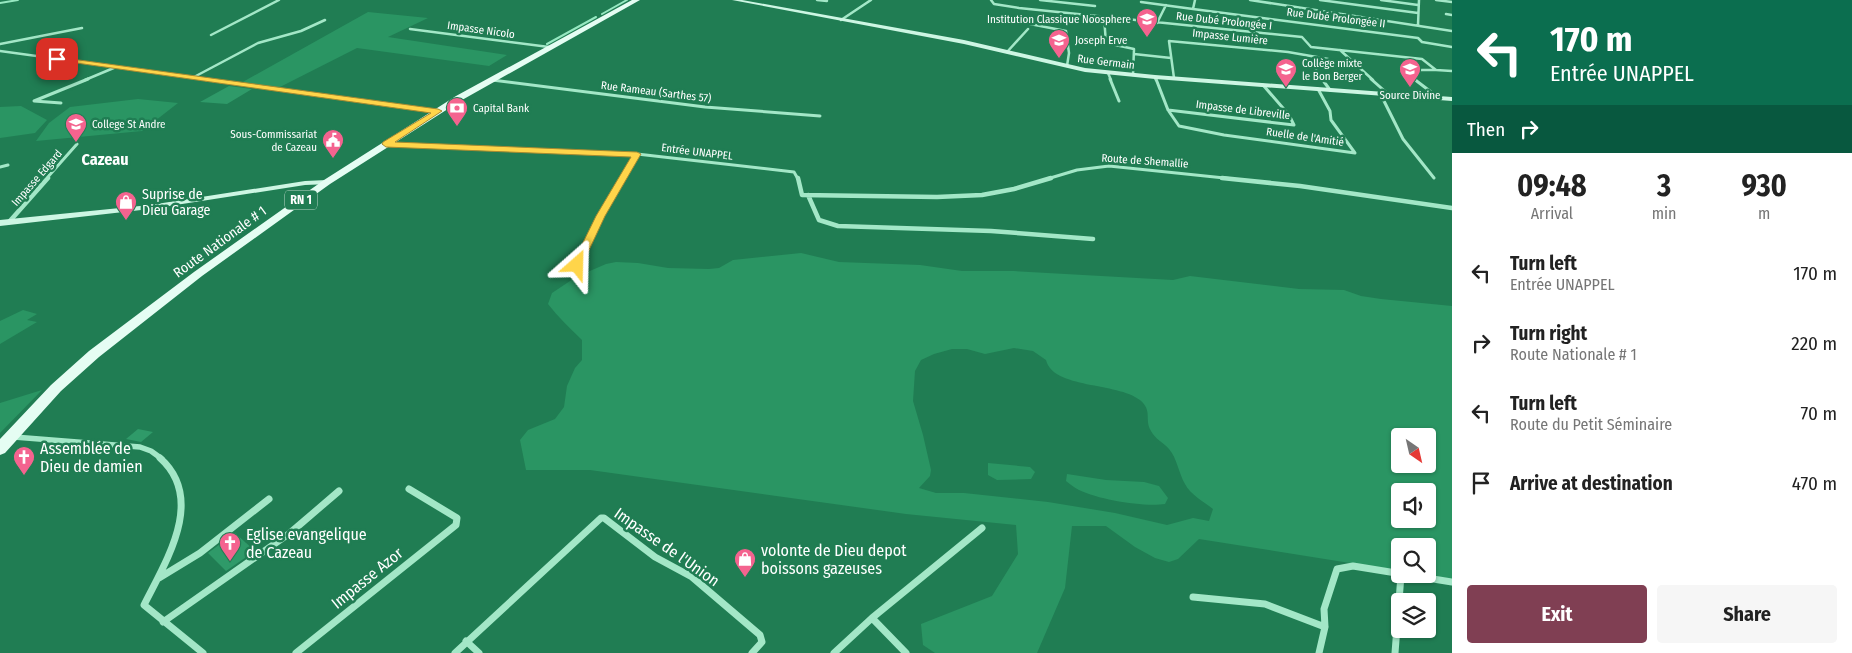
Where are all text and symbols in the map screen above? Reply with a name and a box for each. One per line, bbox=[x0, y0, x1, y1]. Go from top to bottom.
street label: Rue Dubé Prolongée II bbox=[1286, 5, 1386, 31]
school or university icon: Institution Classique Noosphere bbox=[1135, 7, 1159, 38]
street label: Rue Dubé Prolongée I bbox=[1175, 9, 1273, 33]
place label: Institution Classique Noosphere bbox=[987, 13, 1131, 26]
text: 170 m bbox=[1550, 18, 1633, 60]
street label: Impasse Nicolo bbox=[446, 19, 516, 41]
icon: left bbox=[1467, 20, 1532, 85]
street label: Impasse Lumière bbox=[1192, 27, 1268, 47]
school or university icon: Joseph Erve bbox=[1047, 28, 1071, 59]
place label: Joseph Erve bbox=[1075, 34, 1127, 47]
pin bbox=[36, 38, 78, 80]
icon: arrive bbox=[43, 45, 71, 73]
street label: Rue Germain bbox=[1077, 52, 1135, 72]
school or university icon: Collège mixte le Bon Berger bbox=[1274, 57, 1298, 88]
place label: Collège mixte le Bon Berger bbox=[1302, 57, 1363, 83]
school or university icon: Source Divine bbox=[1398, 57, 1422, 88]
text: Entrée UNAPPEL bbox=[1550, 60, 1694, 87]
street label: Rue Rameau (Sarthes 57) bbox=[600, 79, 712, 105]
place label: Source Divine bbox=[1379, 89, 1441, 102]
bank icon: Capital Bank bbox=[445, 96, 469, 127]
street label: Impasse de Libreville bbox=[1195, 98, 1291, 122]
place label: Capital Bank bbox=[473, 102, 530, 115]
school or university icon: College St Andre bbox=[64, 112, 88, 143]
icon: right bbox=[1515, 115, 1543, 143]
place label: College St Andre bbox=[92, 118, 165, 131]
text: Then bbox=[1467, 118, 1505, 141]
street label: Ruelle de l'Amitié bbox=[1265, 125, 1345, 149]
place label: Sous-Commissariat de Cazeau bbox=[230, 128, 317, 154]
public building icon: Sous-Commissariat de Cazeau bbox=[321, 128, 345, 159]
street label: Entrée UNAPPEL bbox=[661, 141, 734, 163]
street label: Impasse Edgard bbox=[9, 147, 65, 209]
district label: Cazeau bbox=[82, 150, 128, 169]
street label: Route de Shemallie bbox=[1101, 151, 1189, 171]
text: 09:48 bbox=[1517, 168, 1587, 204]
text: 3 bbox=[1657, 168, 1671, 204]
text: 930 bbox=[1741, 168, 1787, 204]
place label: Suprise de Dieu Garage bbox=[142, 186, 211, 219]
shop icon: Suprise de Dieu Garage bbox=[114, 190, 138, 221]
road number: RN 1 bbox=[285, 190, 317, 210]
street label: Route Nationale # 1 bbox=[170, 203, 270, 281]
text: Arrival bbox=[1531, 204, 1573, 223]
text: min bbox=[1652, 204, 1676, 223]
text: m bbox=[1758, 204, 1770, 223]
position arrow bbox=[550, 238, 602, 290]
text: Turn left bbox=[1510, 252, 1577, 275]
icon: left bbox=[1467, 259, 1495, 287]
text: 170 m bbox=[1793, 262, 1837, 285]
text: Entrée UNAPPEL bbox=[1510, 275, 1615, 294]
text: Turn right bbox=[1510, 322, 1587, 345]
icon: right bbox=[1467, 329, 1495, 357]
text: 220 m bbox=[1791, 332, 1837, 355]
text: Route Nationale # 1 bbox=[1510, 345, 1637, 364]
text: Turn left bbox=[1510, 392, 1577, 415]
icon: left bbox=[1467, 399, 1495, 427]
text: 70 m bbox=[1801, 402, 1837, 425]
text: Route du Petit Séminaire bbox=[1510, 415, 1672, 434]
north arrow bbox=[1391, 428, 1436, 472]
map controls bbox=[1391, 428, 1436, 638]
place label: Assemblée de Dieu de damien bbox=[40, 439, 143, 476]
church icon: Assemblée de Dieu de damien bbox=[12, 445, 36, 476]
icon: arrive bbox=[1467, 469, 1495, 497]
text: Arrive at destination bbox=[1510, 472, 1673, 495]
text: 470 m bbox=[1792, 472, 1837, 495]
button: sound bbox=[1391, 483, 1436, 528]
street label: Impasse de l'Union bbox=[611, 504, 723, 590]
place label: Eglise evangelique de Cazeau bbox=[246, 525, 367, 562]
church icon: Eglise evangelique de Cazeau bbox=[218, 531, 242, 562]
button: search bbox=[1391, 538, 1436, 583]
place label: volonte de Dieu depot boissons gazeuses bbox=[761, 541, 907, 578]
street label: Impasse Azor bbox=[327, 543, 407, 613]
shop icon: volonte de Dieu depot boissons gazeuses bbox=[733, 547, 757, 578]
button: Exit bbox=[1467, 585, 1647, 643]
button: Share bbox=[1657, 585, 1837, 643]
button: layers bbox=[1391, 593, 1436, 638]

